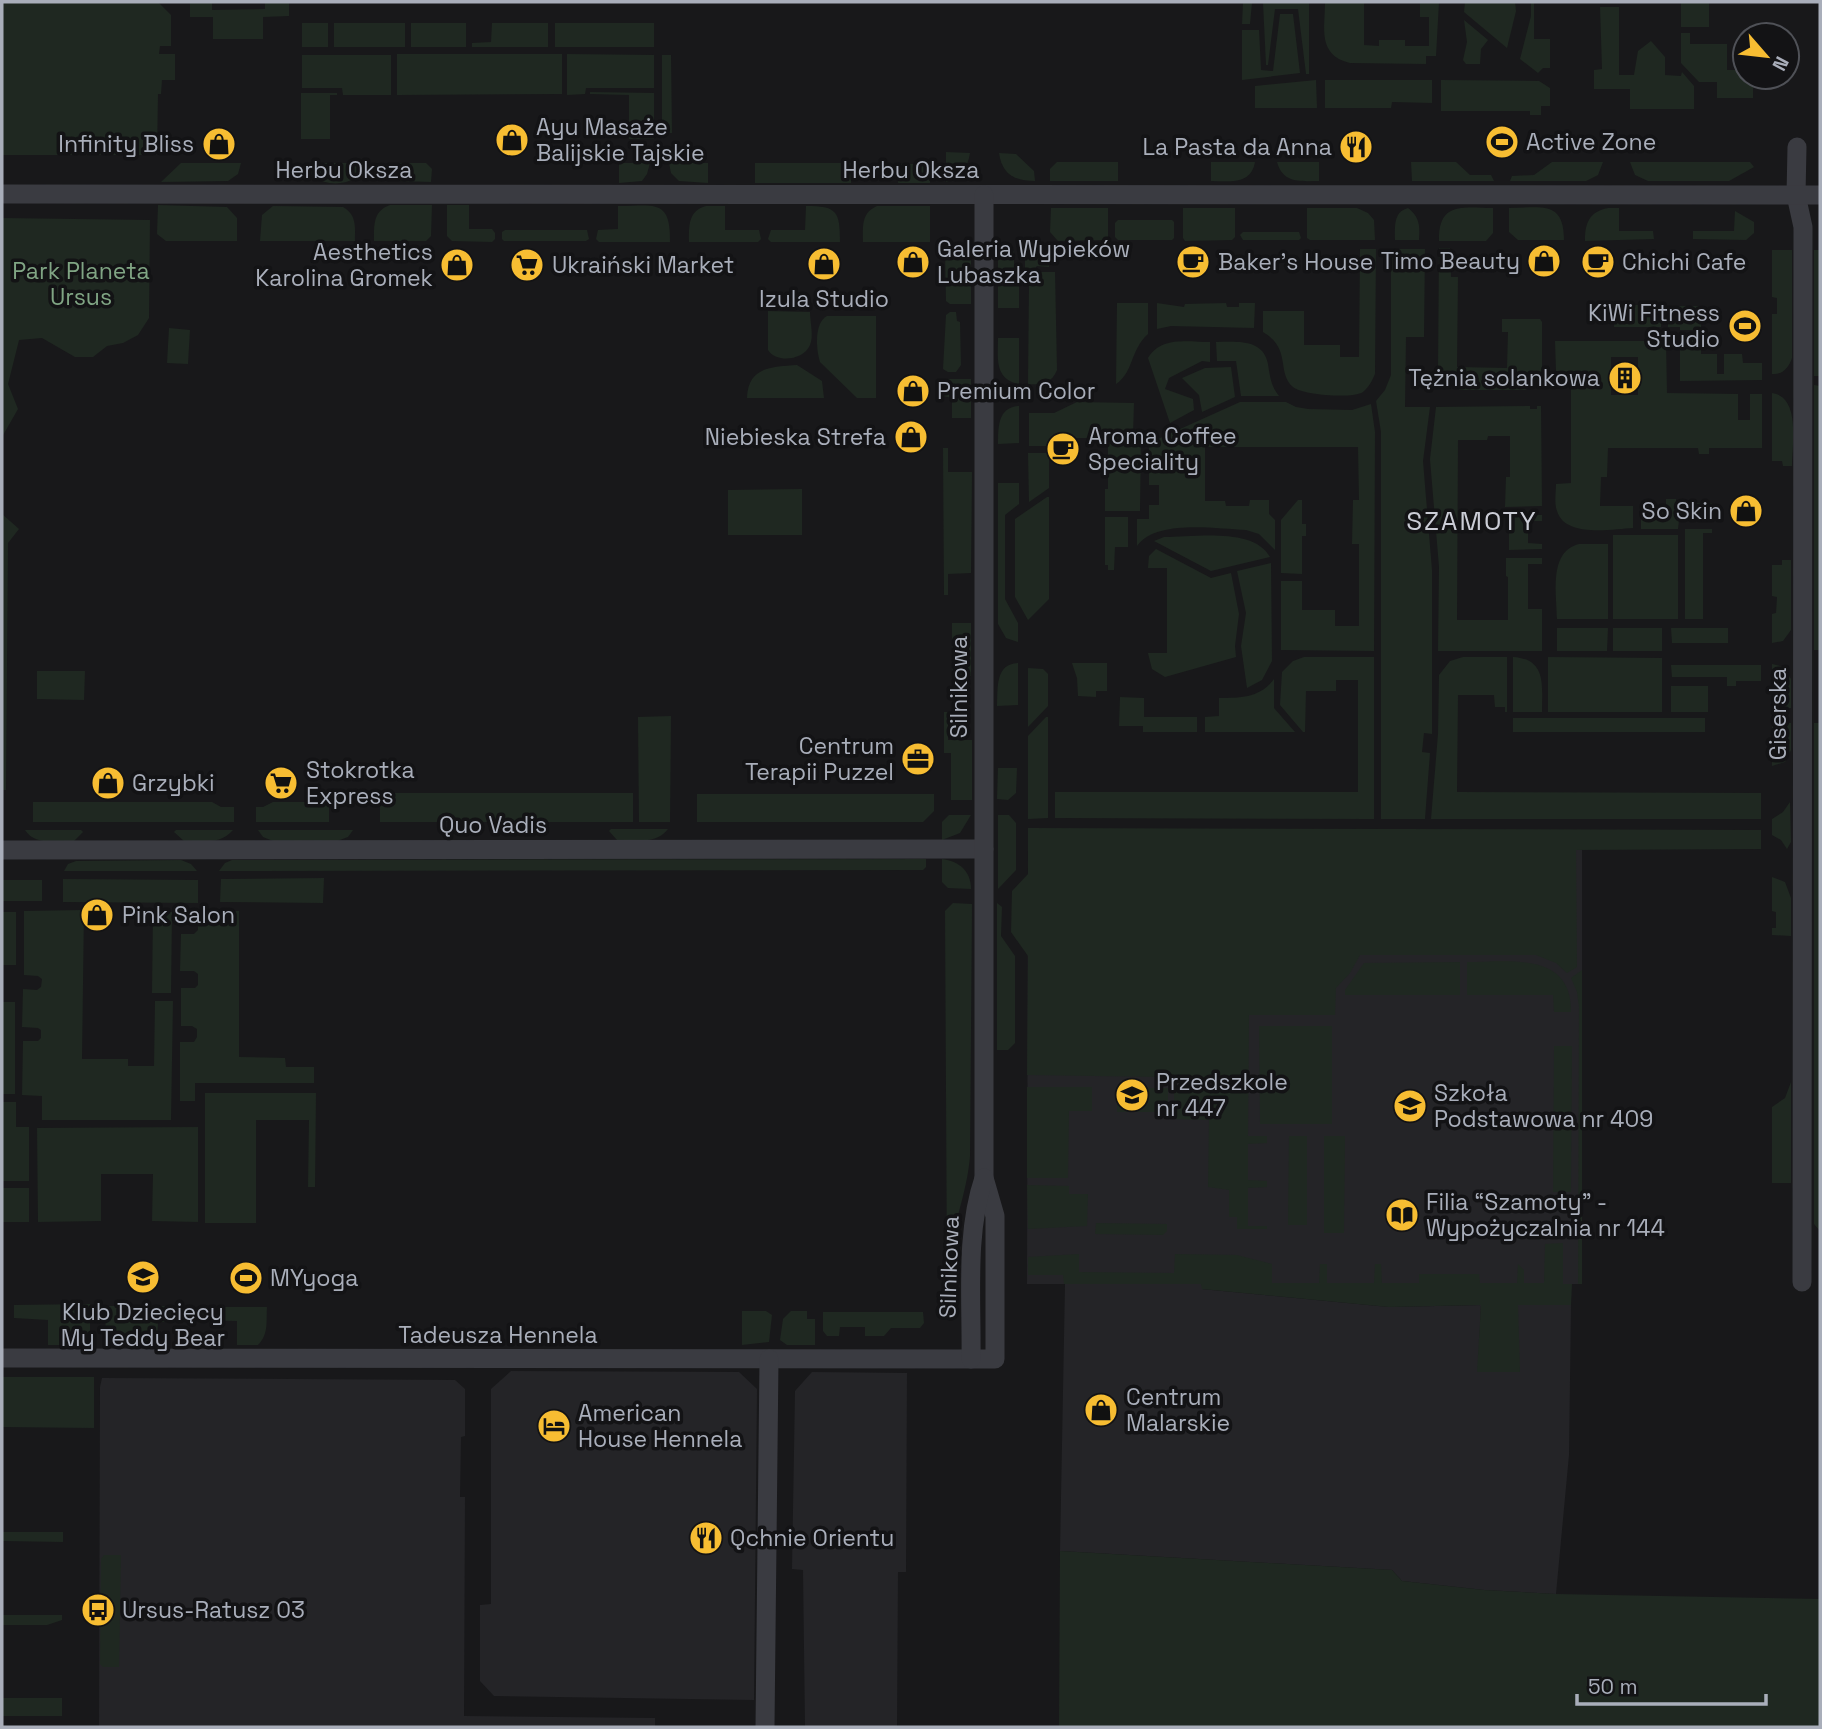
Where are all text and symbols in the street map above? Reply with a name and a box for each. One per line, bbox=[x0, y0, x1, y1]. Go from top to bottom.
north arrow bbox=[1731, 21, 1801, 91]
text: N bbox=[1767, 52, 1795, 75]
place label: Ayu Masaże Balijskie Tajskie bbox=[536, 112, 705, 168]
shop icon: Ayu Masaże Balijskie Tajskie bbox=[493, 121, 531, 159]
sports icon: Active Zone bbox=[1483, 123, 1521, 161]
shop icon: Infinity Bliss bbox=[200, 125, 238, 163]
place label: Active Zone bbox=[1526, 127, 1656, 157]
restaurant icon: La Pasta da Anna bbox=[1337, 128, 1375, 166]
place label: Infinity Bliss bbox=[58, 129, 194, 159]
place label: La Pasta da Anna bbox=[1143, 132, 1332, 162]
street label: Herbu Oksza bbox=[276, 155, 412, 185]
street label: Herbu Oksza bbox=[843, 155, 979, 185]
place label: Galeria Wypieków Lubaszka bbox=[937, 234, 1130, 290]
place label: Aesthetics Karolina Gromek bbox=[255, 237, 433, 293]
shop icon: Timo Beauty bbox=[1525, 242, 1563, 280]
shop icon: Galeria Wypieków Lubaszka bbox=[894, 243, 932, 281]
cafe icon: Baker's House bbox=[1174, 243, 1212, 281]
cafe icon: Chichi Cafe bbox=[1579, 243, 1617, 281]
shop icon: Izula Studio bbox=[805, 245, 843, 283]
shop icon: Aesthetics Karolina Gromek bbox=[438, 246, 476, 284]
supermarket icon: Ukraiński Market bbox=[508, 246, 546, 284]
place label: Timo Beauty bbox=[1381, 246, 1520, 276]
place label: Baker's House bbox=[1218, 247, 1373, 277]
place label: Chichi Cafe bbox=[1622, 247, 1746, 277]
place label: Ukraiński Market bbox=[552, 250, 734, 280]
park label: Park Planeta Ursus bbox=[12, 256, 150, 312]
place label: Izula Studio bbox=[759, 284, 889, 314]
place label: KiWi Fitness Studio bbox=[1588, 298, 1720, 354]
sports icon: KiWi Fitness Studio bbox=[1726, 307, 1764, 345]
building icon: Tężnia solankowa bbox=[1606, 359, 1644, 397]
place label: Tężnia solankowa bbox=[1408, 363, 1600, 393]
shop icon: Premium Color bbox=[894, 372, 932, 410]
place label: Premium Color bbox=[937, 376, 1095, 406]
shop icon: Niebieska Strefa bbox=[892, 418, 930, 456]
place label: Aroma Coffee Speciality bbox=[1088, 421, 1237, 477]
place label: Niebieska Strefa bbox=[705, 422, 886, 452]
cafe icon: Aroma Coffee Speciality bbox=[1044, 430, 1082, 468]
shop icon: So Skin bbox=[1727, 492, 1765, 530]
place label: So Skin bbox=[1642, 496, 1722, 526]
district label: SZAMOTY bbox=[1406, 504, 1538, 538]
street label: Silnikowa bbox=[944, 636, 974, 738]
street label: Giserska bbox=[1763, 668, 1793, 760]
place label: Centrum Terapii Puzzel bbox=[745, 731, 894, 787]
office icon: Centrum Terapii Puzzel bbox=[899, 740, 937, 778]
place label: Stokrotka Express bbox=[306, 755, 415, 811]
shop icon: Grzybki bbox=[89, 764, 127, 802]
supermarket icon: Stokrotka Express bbox=[262, 764, 300, 802]
place label: Grzybki bbox=[132, 768, 215, 798]
street label: Quo Vadis bbox=[439, 810, 547, 840]
shop icon: Pink Salon bbox=[78, 896, 116, 934]
place label: Pink Salon bbox=[122, 900, 235, 930]
place label: Przedszkole nr 447 bbox=[1156, 1067, 1288, 1123]
school or university icon: Przedszkole nr 447 bbox=[1113, 1076, 1151, 1114]
place label: Szkoła Podstawowa nr 409 bbox=[1434, 1078, 1653, 1134]
school or university icon: Szkoła Podstawowa nr 409 bbox=[1391, 1087, 1429, 1125]
place label: Filia “Szamoty” - Wypożyczalnia nr 144 bbox=[1426, 1187, 1665, 1243]
library icon: Filia “Szamoty” - Wypożyczalnia nr 144 bbox=[1383, 1196, 1421, 1234]
street label: Silnikowa bbox=[932, 1215, 966, 1319]
school or university icon: Klub Dziecięcy My Teddy Bear bbox=[124, 1258, 162, 1296]
sports icon: MYyoga bbox=[227, 1259, 265, 1297]
place label: MYyoga bbox=[270, 1263, 359, 1293]
place label: Klub Dziecięcy My Teddy Bear bbox=[61, 1297, 225, 1353]
street label: Tadeusza Hennela bbox=[398, 1320, 598, 1350]
place label: Centrum Malarskie bbox=[1126, 1382, 1230, 1438]
shop icon: Centrum Malarskie bbox=[1082, 1391, 1120, 1429]
place label: American House Hennela bbox=[578, 1398, 742, 1454]
hotel icon: American House Hennela bbox=[535, 1407, 573, 1445]
restaurant icon: Qchnie Orientu bbox=[687, 1519, 725, 1557]
place label: Qchnie Orientu bbox=[730, 1523, 894, 1553]
bus stop icon: Ursus-Ratusz 03 bbox=[79, 1591, 117, 1629]
place label: Ursus-Ratusz 03 bbox=[122, 1595, 305, 1625]
scale bar bbox=[1577, 1662, 1766, 1706]
text: 50 m bbox=[1588, 1673, 1638, 1700]

